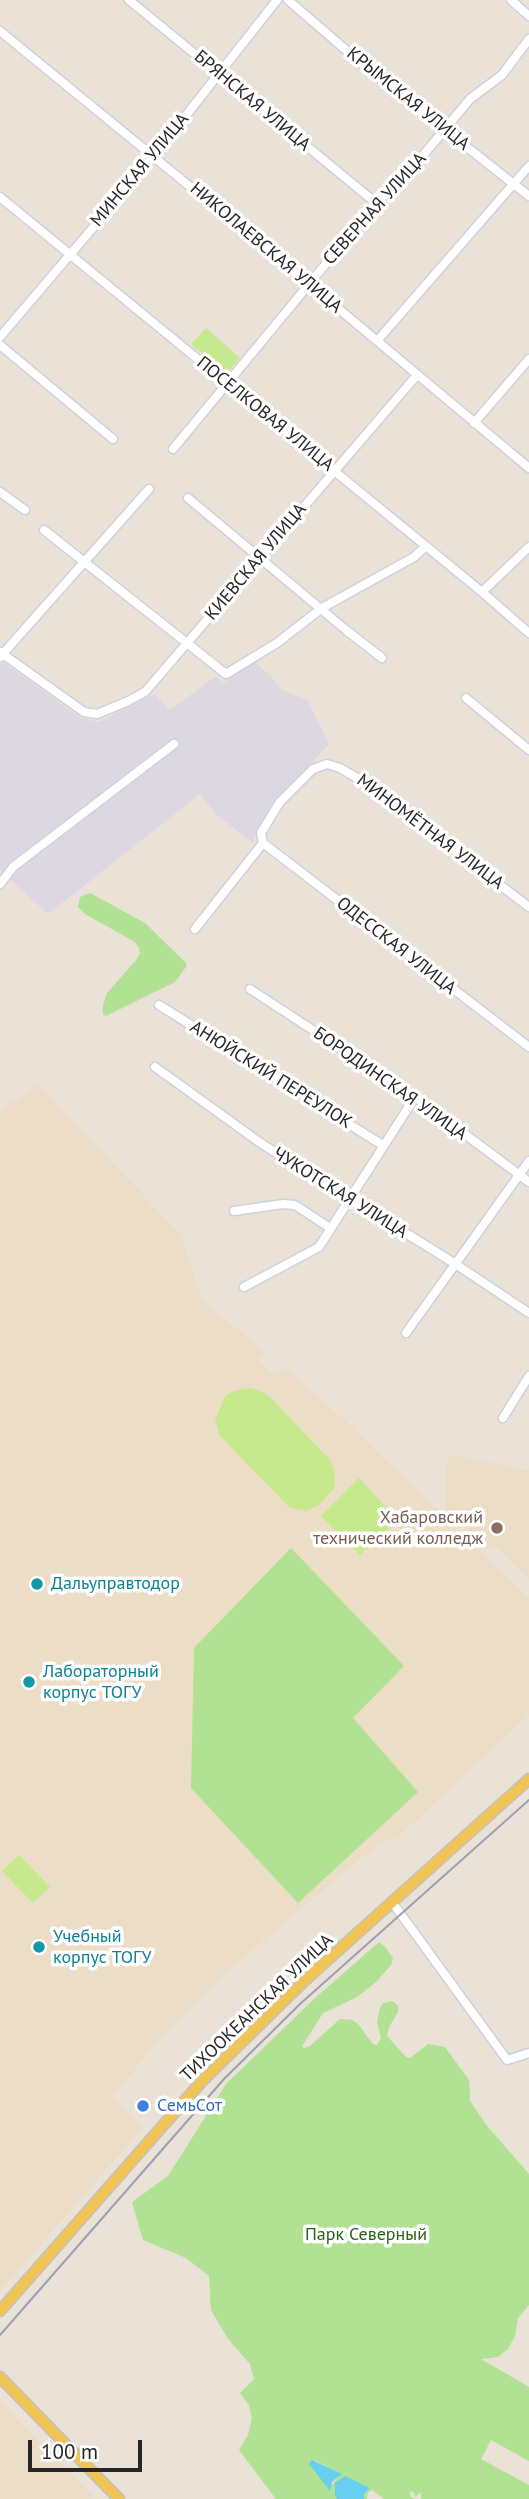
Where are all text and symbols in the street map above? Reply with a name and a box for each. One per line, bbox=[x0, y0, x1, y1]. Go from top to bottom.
street label: КРЫМСКАЯ УЛИЦА bbox=[342, 43, 474, 155]
street label: БРЯНСКАЯ УЛИЦА bbox=[190, 46, 314, 156]
street label: МИНСКАЯ УЛИЦА bbox=[86, 109, 194, 231]
street label: СЕВЕРНАЯ УЛИЦА bbox=[319, 148, 431, 270]
street label: НИКОЛАЕВСКАЯ УЛИЦА bbox=[186, 178, 346, 318]
street label: ПОСЕЛКОВАЯ УЛИЦА bbox=[192, 352, 338, 476]
street label: КИЕВСКАЯ УЛИЦА bbox=[201, 499, 311, 625]
street label: МИНОМЁТНАЯ УЛИЦА bbox=[352, 770, 508, 894]
street label: ОДЕССКАЯ УЛИЦА bbox=[332, 893, 460, 999]
street label: АНЮЙСКИЙ ПЕРЕУЛОК bbox=[186, 1016, 356, 1134]
street label: БОРОДИНСКАЯ УЛИЦА bbox=[309, 1023, 471, 1145]
street label: ЧУКОТСКАЯ УЛИЦА bbox=[269, 1143, 411, 1243]
place label: Хабаровский технический колледж bbox=[313, 1507, 483, 1550]
marker: Хабаровский технический колледж bbox=[489, 1520, 505, 1536]
place label: Дальуправтодор bbox=[51, 1573, 180, 1595]
marker: Дальуправтодор bbox=[29, 1576, 45, 1592]
place label: Лабораторный корпус ТОГУ bbox=[43, 1661, 159, 1704]
marker: Лабораторный корпус ТОГУ bbox=[21, 1674, 37, 1690]
place label: Учебный корпус ТОГУ bbox=[53, 1926, 152, 1968]
street label: ТИХООКЕАНСКАЯ УЛИЦА bbox=[176, 1930, 338, 2086]
marker: Учебный корпус ТОГУ bbox=[31, 1939, 47, 1955]
place label: СемьСот bbox=[157, 2095, 222, 2117]
marker: СемьСот bbox=[135, 2098, 151, 2114]
park label: Парк Северный bbox=[305, 2224, 427, 2246]
scale bar bbox=[32, 2426, 145, 2470]
text: 100 m bbox=[41, 2438, 98, 2465]

